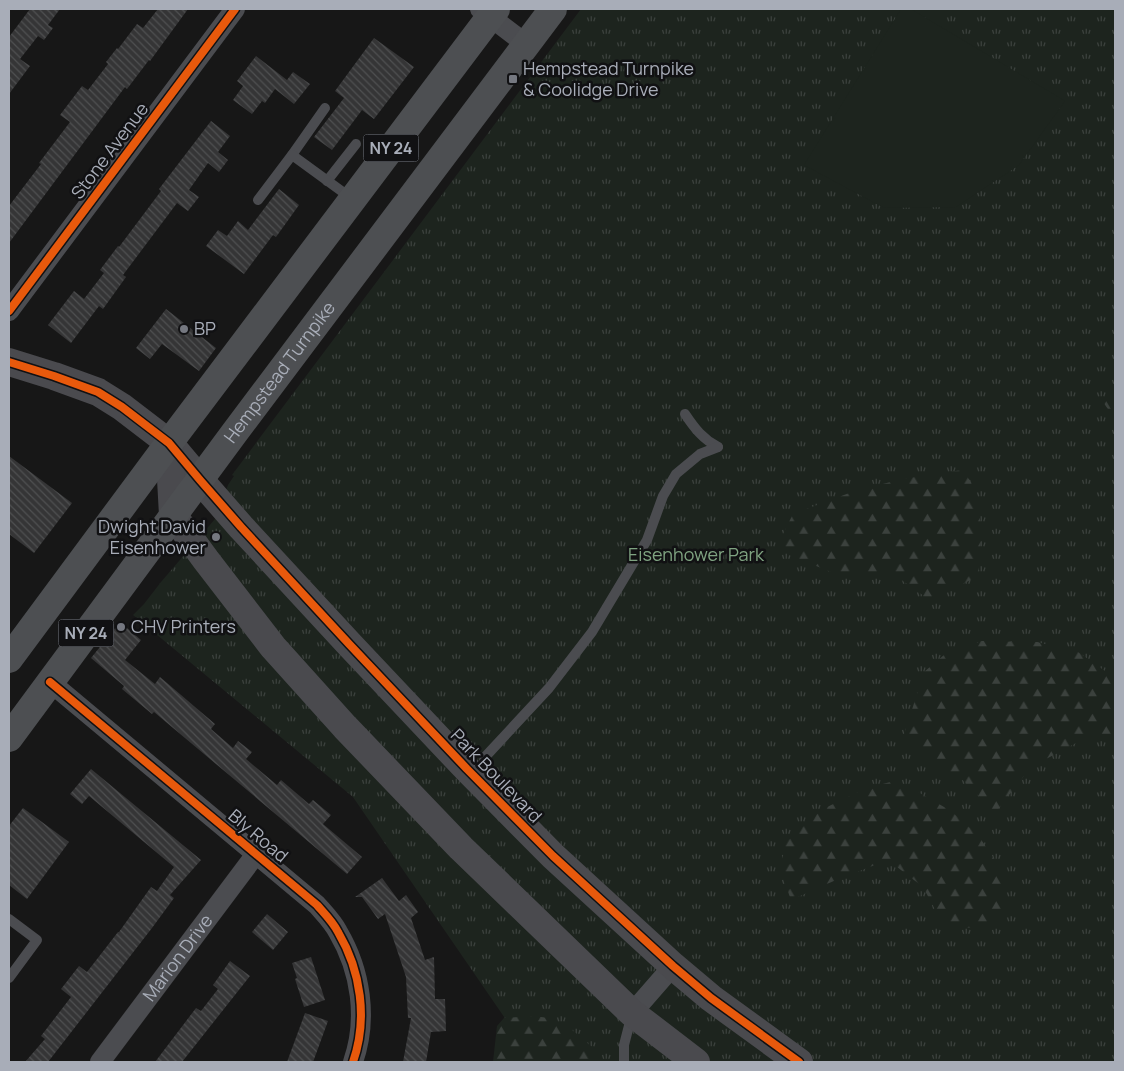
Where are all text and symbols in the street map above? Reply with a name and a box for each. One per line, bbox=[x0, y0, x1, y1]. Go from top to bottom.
place label: Hempstead Turnpike & Coolidge Drive bbox=[523, 56, 694, 101]
marker: Hempstead Turnpike & Coolidge Drive bbox=[507, 73, 519, 85]
street label: Stone Avenue bbox=[65, 97, 153, 204]
road number: NY 24 bbox=[364, 134, 418, 162]
street label: Hempstead Turnpike bbox=[218, 296, 340, 447]
place label: BP bbox=[194, 316, 216, 340]
marker: BP bbox=[178, 323, 190, 335]
place label: Dwight David Eisenhower bbox=[98, 514, 206, 559]
marker: Dwight David Eisenhower bbox=[210, 531, 222, 543]
park label: Eisenhower Park bbox=[628, 542, 765, 566]
place label: CHV Printers bbox=[131, 614, 236, 638]
road number: NY 24 bbox=[58, 620, 114, 646]
marker: CHV Printers bbox=[115, 621, 127, 633]
street label: Park Boulevard bbox=[446, 723, 548, 827]
street label: Bly Road bbox=[224, 803, 294, 867]
street label: Marion Drive bbox=[137, 909, 218, 1006]

